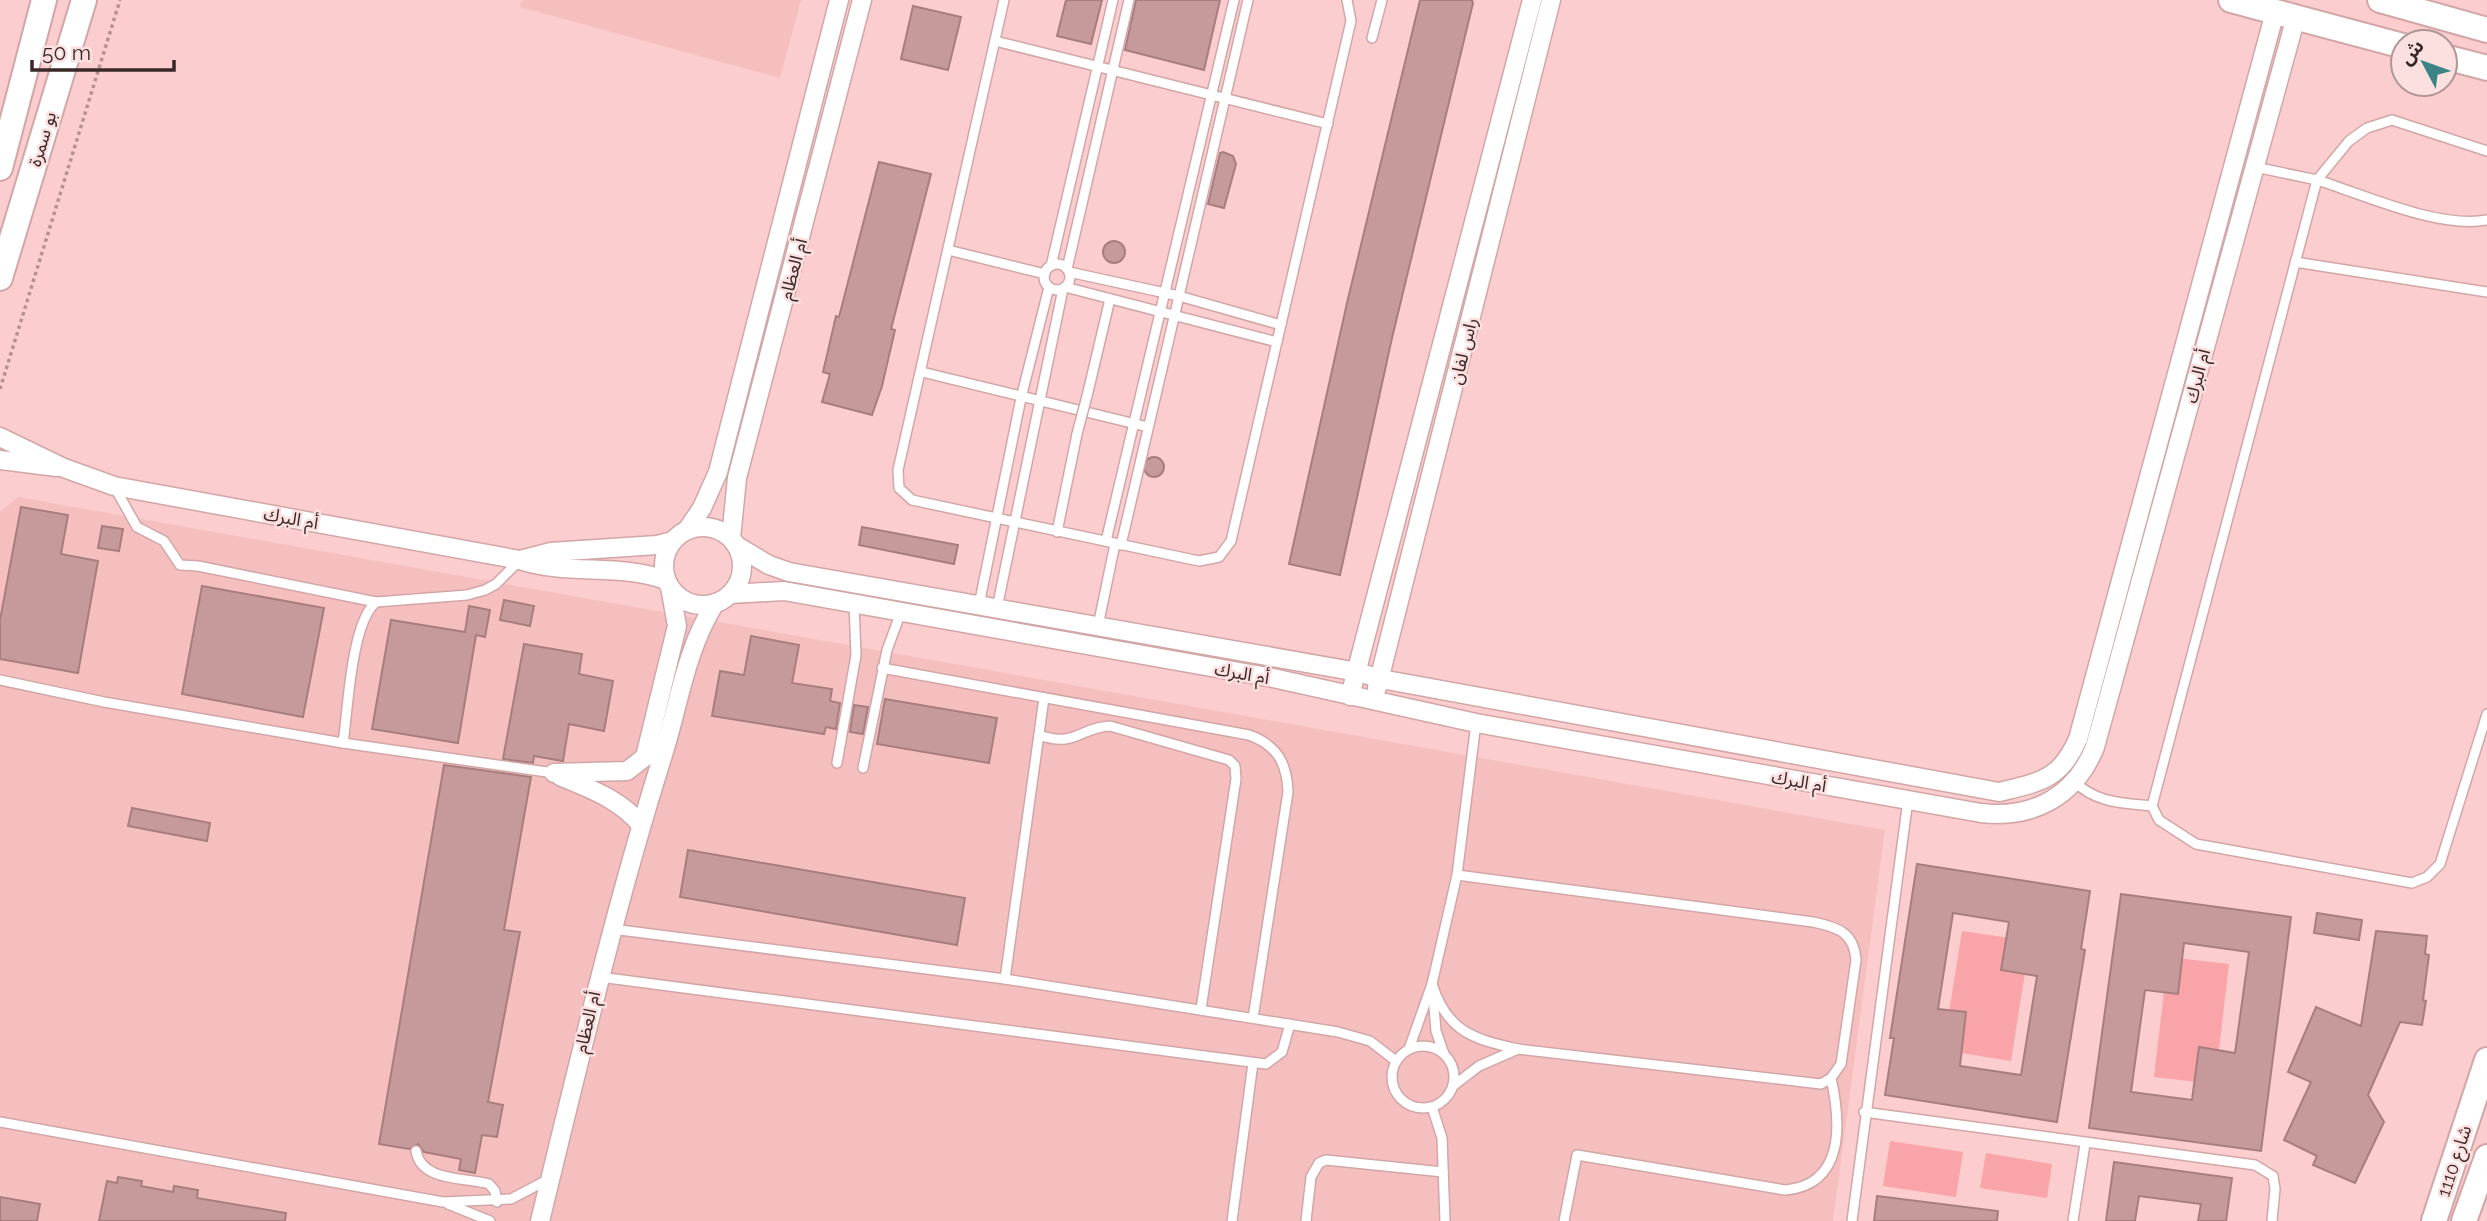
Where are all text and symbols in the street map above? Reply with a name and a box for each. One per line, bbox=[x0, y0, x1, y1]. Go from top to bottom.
scale bar bbox=[32, 28, 173, 72]
north arrow bbox=[2389, 28, 2459, 98]
text: ش bbox=[2394, 35, 2428, 69]
text: 50 m bbox=[42, 40, 91, 65]
street label: بو سمرة bbox=[24, 109, 61, 169]
street label: أم العظام bbox=[774, 236, 815, 303]
street label: راس لفان bbox=[1445, 315, 1482, 387]
street label: أم البرك bbox=[2179, 347, 2218, 406]
street label: أم البرك bbox=[261, 503, 320, 537]
street label: أم البرك bbox=[1212, 658, 1271, 692]
street label: أم البرك bbox=[1769, 766, 1828, 800]
street label: أم العظام bbox=[569, 989, 608, 1056]
street label: شارع 1110 bbox=[2433, 1123, 2479, 1201]

